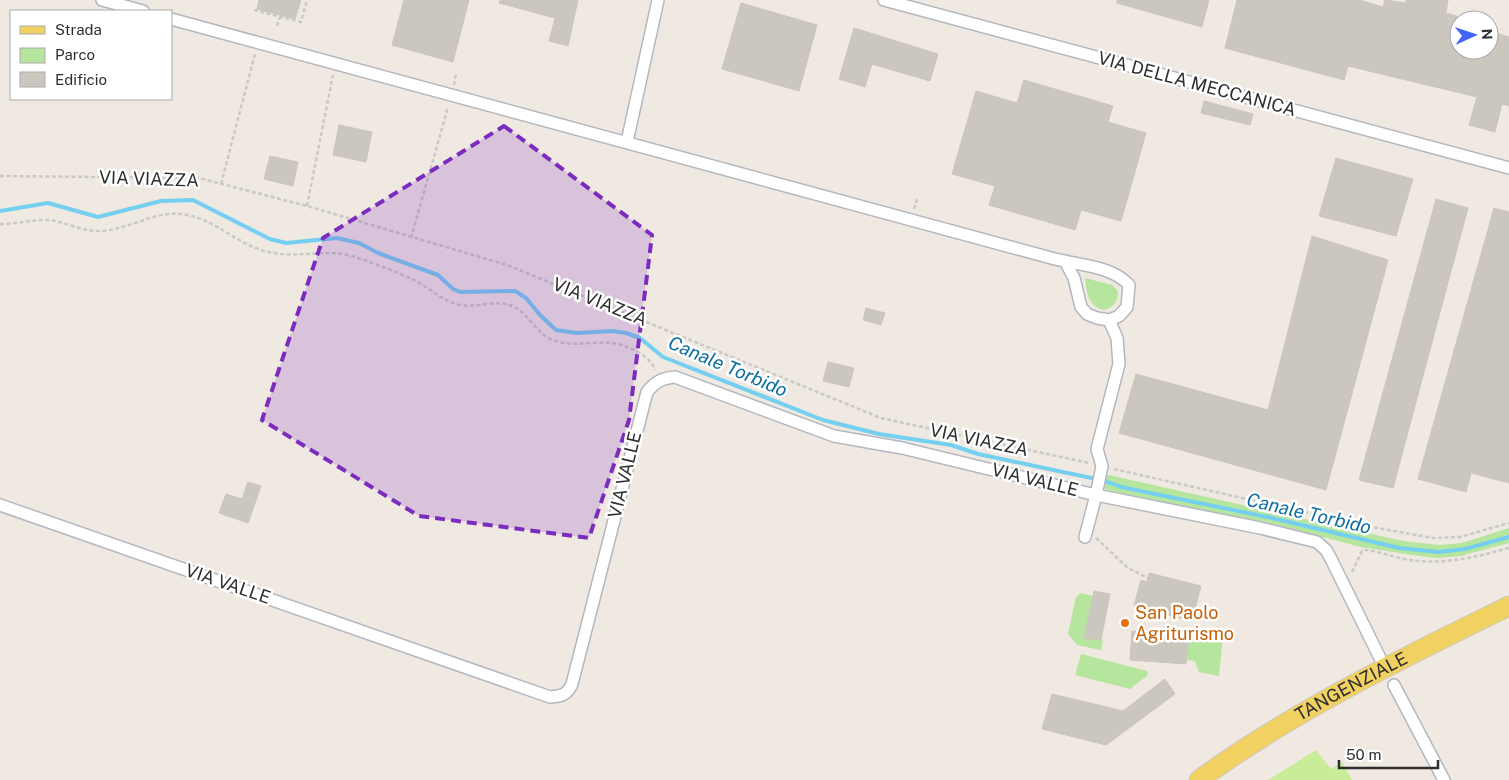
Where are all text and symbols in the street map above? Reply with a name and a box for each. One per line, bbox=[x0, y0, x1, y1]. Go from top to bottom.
legend bbox=[10, 10, 172, 100]
north arrow bbox=[1449, 10, 1499, 60]
text: Strada bbox=[55, 21, 102, 38]
text: N bbox=[1479, 28, 1495, 40]
text: Parco bbox=[55, 46, 95, 63]
street label: VIA DELLA MECCANICA bbox=[1096, 47, 1299, 120]
text: Edificio bbox=[55, 71, 107, 88]
street label: VIA VIAZZA bbox=[99, 166, 200, 191]
street label: VIA VIAZZA bbox=[550, 273, 651, 330]
water label: Canale Torbido bbox=[665, 331, 791, 401]
street label: VIA VIAZZA bbox=[928, 419, 1030, 460]
street label: VIA VALLE bbox=[604, 429, 645, 520]
street label: VIA VALLE bbox=[990, 459, 1081, 500]
water label: Canale Torbido bbox=[1245, 488, 1373, 538]
street label: VIA VALLE bbox=[183, 559, 274, 608]
place label: San Paolo Agriturismo bbox=[1135, 602, 1234, 644]
marker: San Paolo Agriturismo bbox=[1119, 617, 1131, 629]
street label: TANGENZIALE bbox=[1291, 647, 1411, 725]
scale bar bbox=[1339, 738, 1438, 770]
text: 50 m bbox=[1346, 746, 1381, 763]

